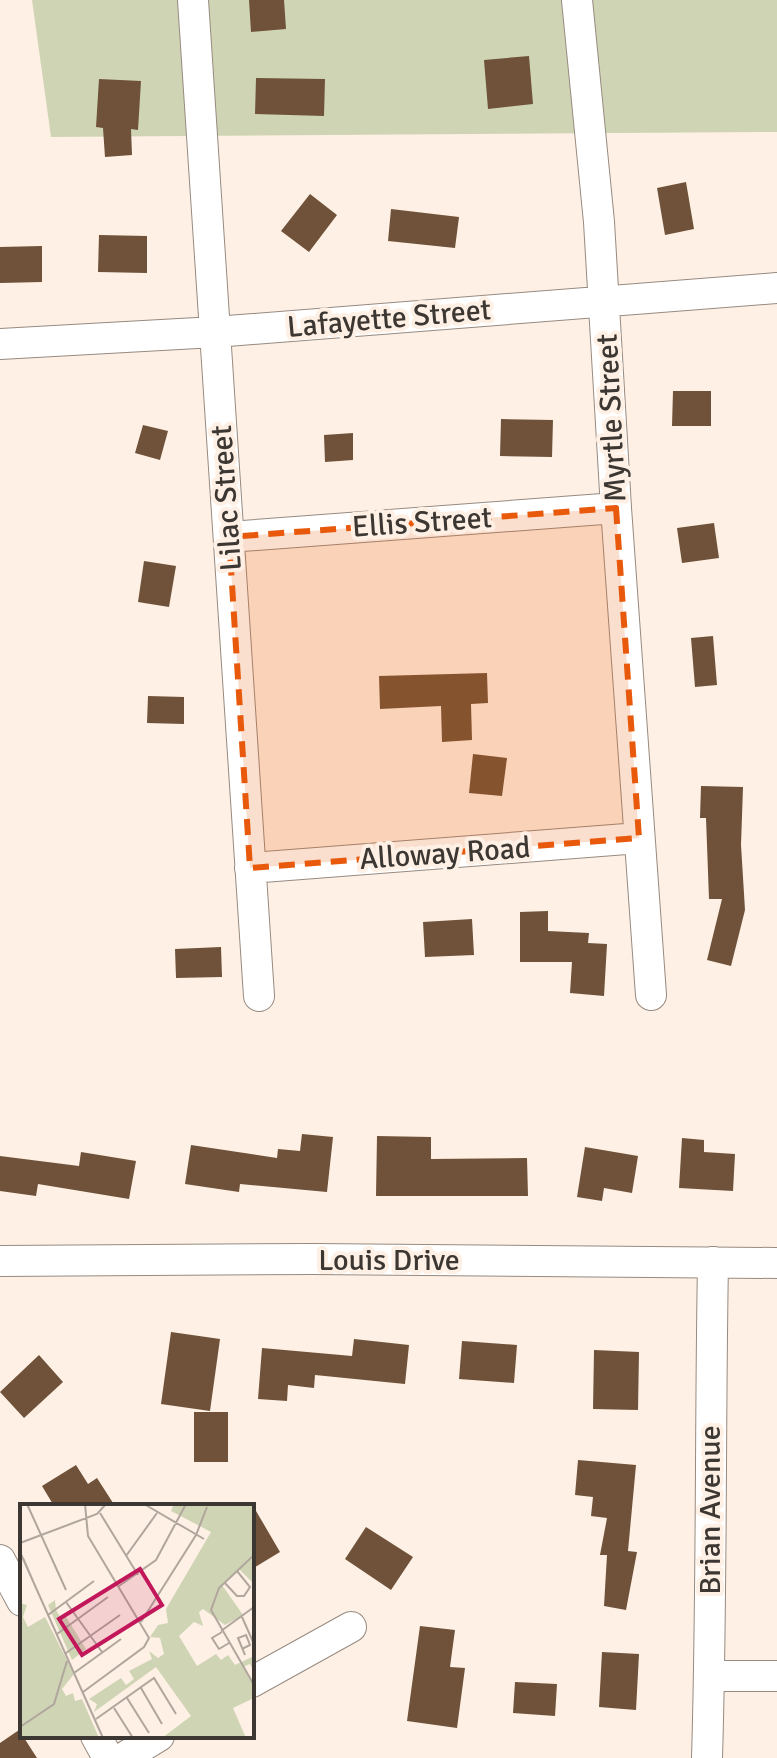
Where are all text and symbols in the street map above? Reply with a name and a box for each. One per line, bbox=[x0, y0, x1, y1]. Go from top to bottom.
street label: Lafayette Street bbox=[286, 291, 493, 346]
street label: Myrtle Street bbox=[589, 333, 634, 503]
street label: Lilac Street bbox=[203, 424, 250, 572]
street label: Ellis Street bbox=[351, 499, 493, 546]
street label: Alloway Road bbox=[358, 829, 532, 878]
street label: Louis Drive bbox=[318, 1242, 460, 1279]
street label: Brian Avenue bbox=[692, 1425, 729, 1595]
inset map bbox=[20, 1504, 254, 1738]

